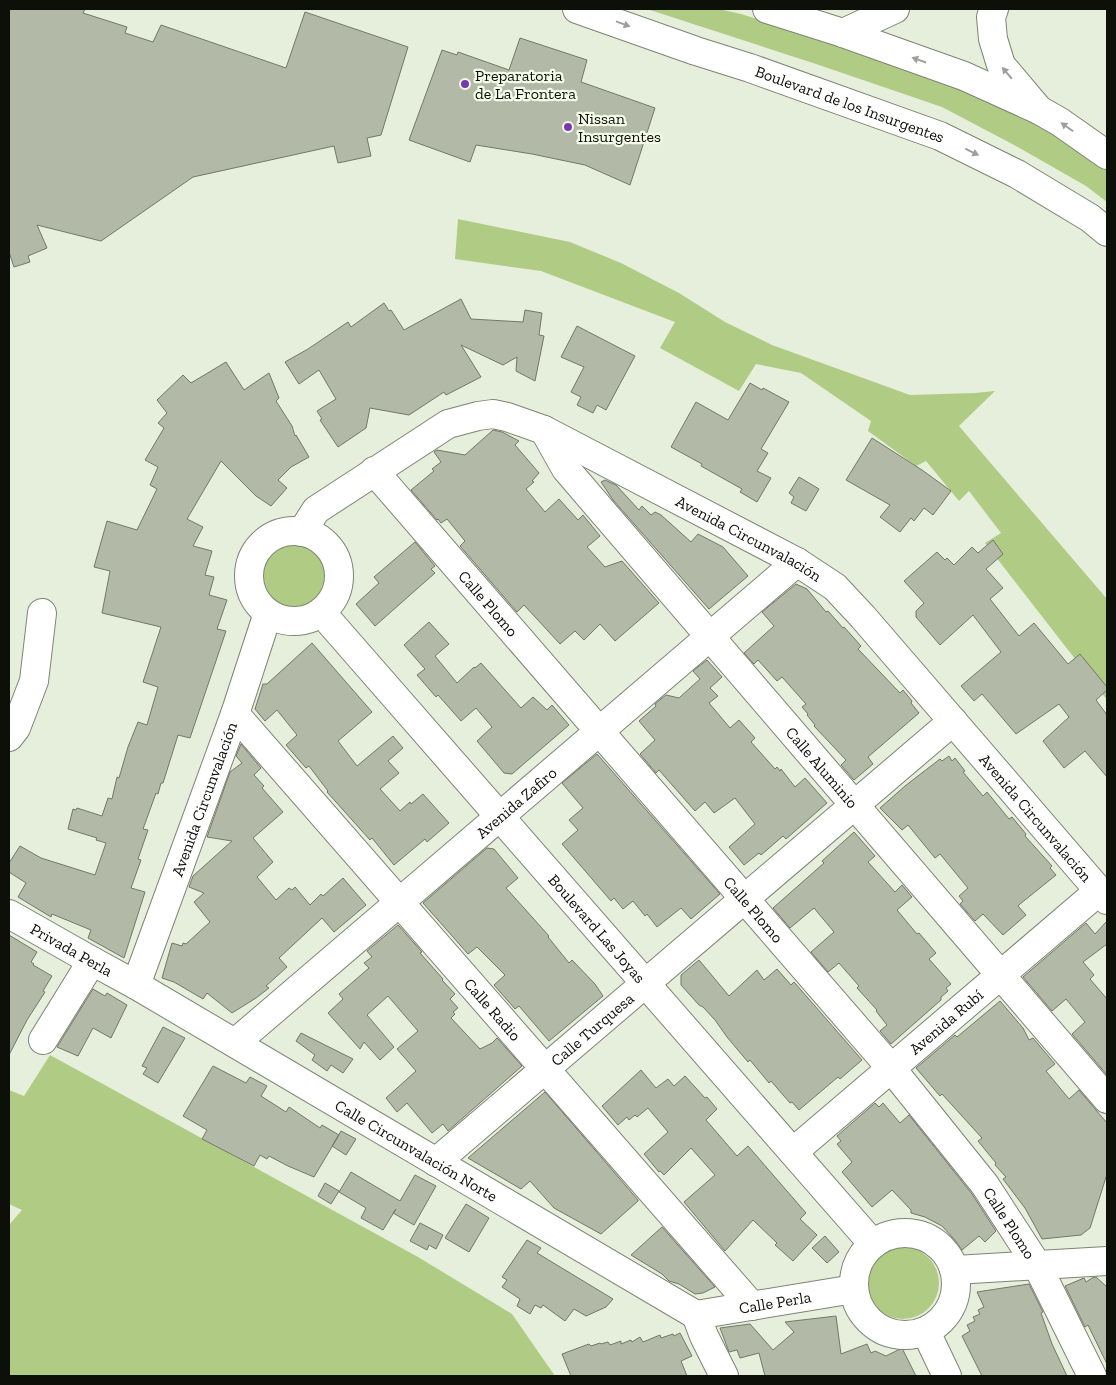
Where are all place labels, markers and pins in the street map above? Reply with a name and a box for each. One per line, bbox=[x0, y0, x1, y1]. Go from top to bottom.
place label: Preparatoria de La Frontera bbox=[475, 66, 576, 103]
marker: Preparatoria de La Frontera bbox=[459, 78, 471, 90]
place label: Nissan Insurgentes bbox=[578, 109, 661, 146]
marker: Nissan Insurgentes bbox=[562, 121, 574, 133]

